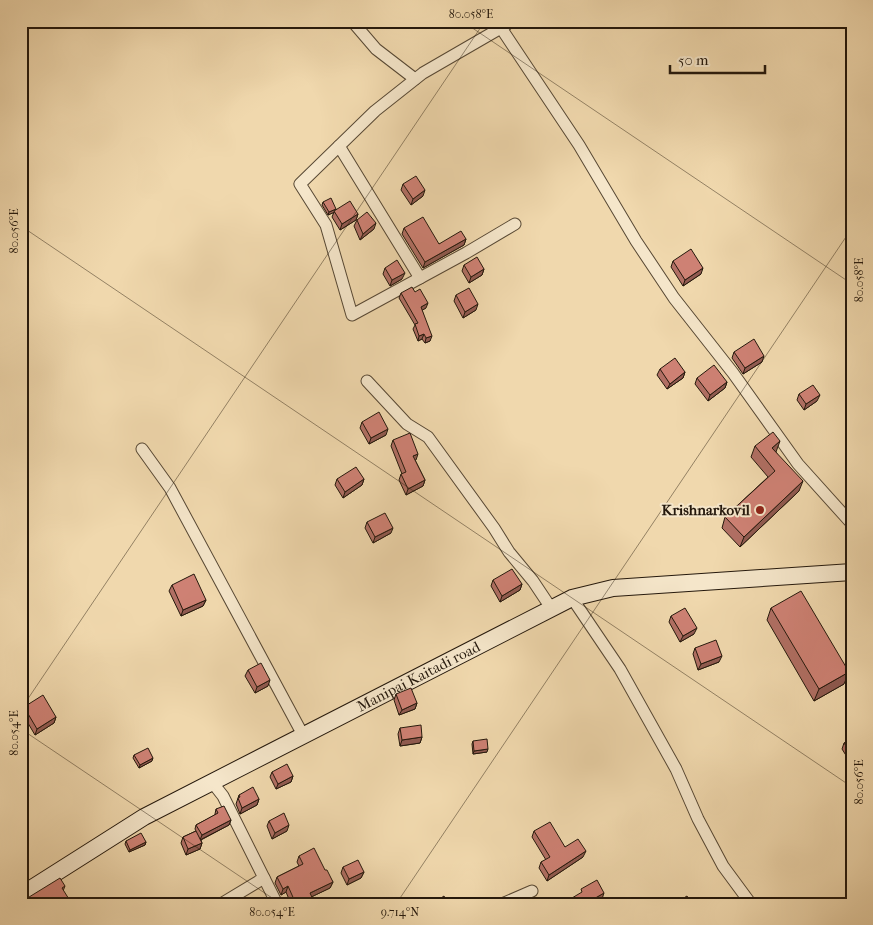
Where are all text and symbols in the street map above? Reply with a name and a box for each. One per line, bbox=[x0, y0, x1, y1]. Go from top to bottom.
text: 80.058°E bbox=[449, 7, 493, 21]
scale bar bbox=[670, 42, 766, 74]
text: 50 m bbox=[678, 51, 709, 69]
text: 80.056°E bbox=[7, 209, 21, 253]
text: 80.058°E bbox=[852, 258, 866, 302]
place label: Krishnarkovil bbox=[662, 501, 751, 519]
marker: Krishnarkovil bbox=[754, 504, 766, 516]
street label: Manipai Kaitadi road bbox=[354, 637, 484, 716]
text: 80.054°E bbox=[7, 710, 21, 756]
text: 80.056°E bbox=[852, 760, 866, 804]
text: 80.054°E bbox=[249, 905, 295, 919]
text: 9.714°N bbox=[381, 905, 419, 919]

